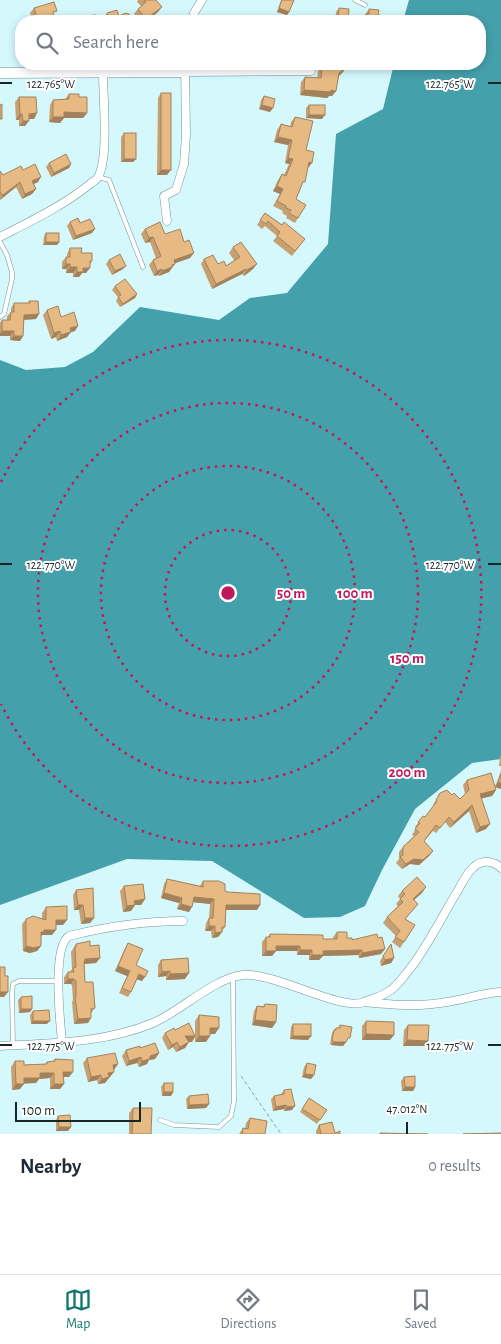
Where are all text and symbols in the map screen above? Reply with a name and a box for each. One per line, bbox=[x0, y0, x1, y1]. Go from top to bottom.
search box bbox=[15, 15, 486, 70]
icon: search bbox=[33, 29, 61, 57]
text: Search here bbox=[73, 33, 159, 52]
text: 122.765°W bbox=[27, 78, 75, 90]
text: 122.765°W bbox=[426, 78, 474, 90]
text: 122.770°W bbox=[27, 559, 76, 571]
text: 122.770°W bbox=[426, 559, 475, 571]
centre of rings bbox=[219, 584, 237, 602]
text: 50 m bbox=[277, 586, 305, 601]
text: 100 m bbox=[337, 586, 373, 601]
text: 150 m bbox=[390, 651, 424, 666]
text: 200 m bbox=[388, 765, 426, 780]
text: 122.775°W bbox=[27, 1040, 75, 1052]
text: 122.775°W bbox=[426, 1040, 474, 1052]
scale bar bbox=[15, 1099, 141, 1122]
text: 47.012°N bbox=[386, 1103, 428, 1115]
text: 100 m bbox=[22, 1104, 55, 1118]
text: Nearby bbox=[20, 1156, 81, 1177]
text: 0 results bbox=[428, 1158, 481, 1174]
tab: Map bbox=[64, 1286, 92, 1333]
tab: Directions bbox=[221, 1286, 276, 1333]
tab: Saved bbox=[405, 1286, 437, 1333]

